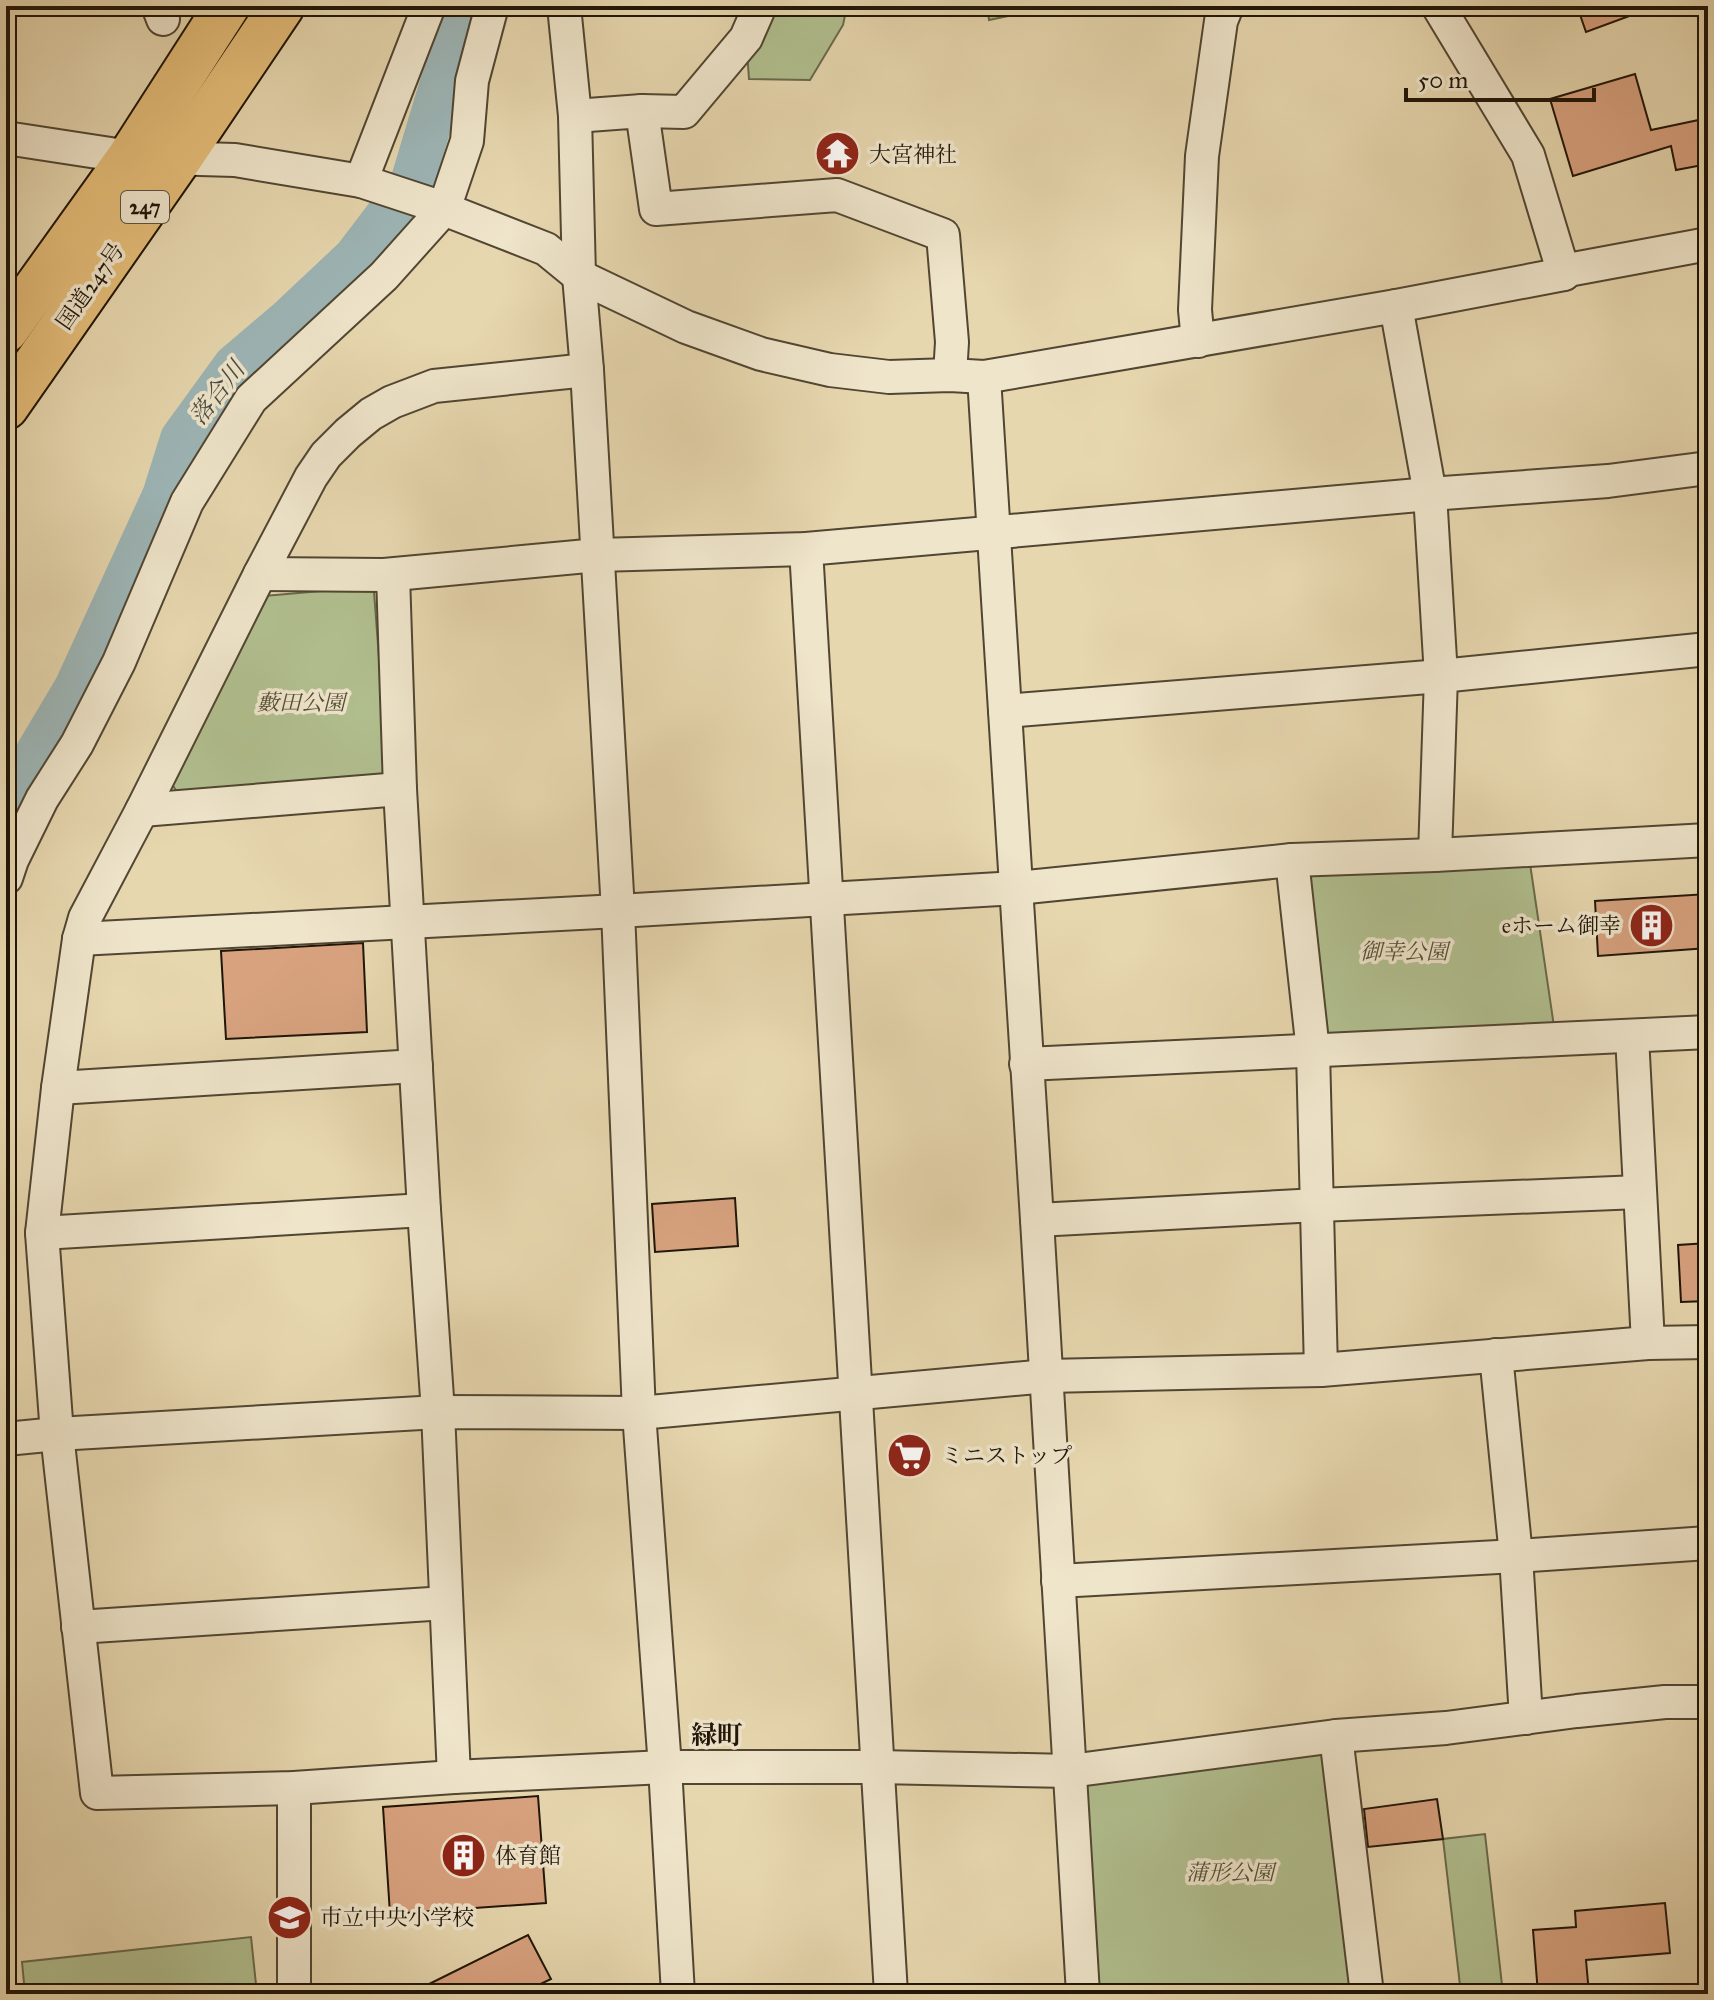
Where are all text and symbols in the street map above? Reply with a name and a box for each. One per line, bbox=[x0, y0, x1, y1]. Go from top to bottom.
scale bar bbox=[1406, 52, 1594, 102]
text: 50 m bbox=[1418, 65, 1468, 95]
temple icon: 大宮神社 bbox=[814, 130, 862, 178]
place label: 大宮神社 bbox=[869, 141, 957, 168]
road number: 247 bbox=[121, 191, 169, 223]
street label: 国道247号 bbox=[50, 237, 130, 335]
water label: 落合川 bbox=[183, 353, 253, 431]
park label: 藪田公園 bbox=[257, 689, 348, 716]
building icon: eホーム御幸 bbox=[1628, 901, 1676, 949]
place label: eホーム御幸 bbox=[1502, 912, 1621, 939]
park label: 御幸公園 bbox=[1360, 938, 1451, 965]
supermarket icon: ミニストップ bbox=[886, 1431, 934, 1479]
place label: ミニストップ bbox=[941, 1442, 1072, 1469]
district label: 緑町 bbox=[691, 1719, 743, 1751]
building icon: 体育館 bbox=[440, 1831, 488, 1879]
place label: 体育館 bbox=[495, 1842, 561, 1869]
park label: 蒲形公園 bbox=[1186, 1859, 1277, 1886]
school or university icon: 市立中央小学校 bbox=[265, 1893, 313, 1941]
place label: 市立中央小学校 bbox=[320, 1904, 474, 1931]

